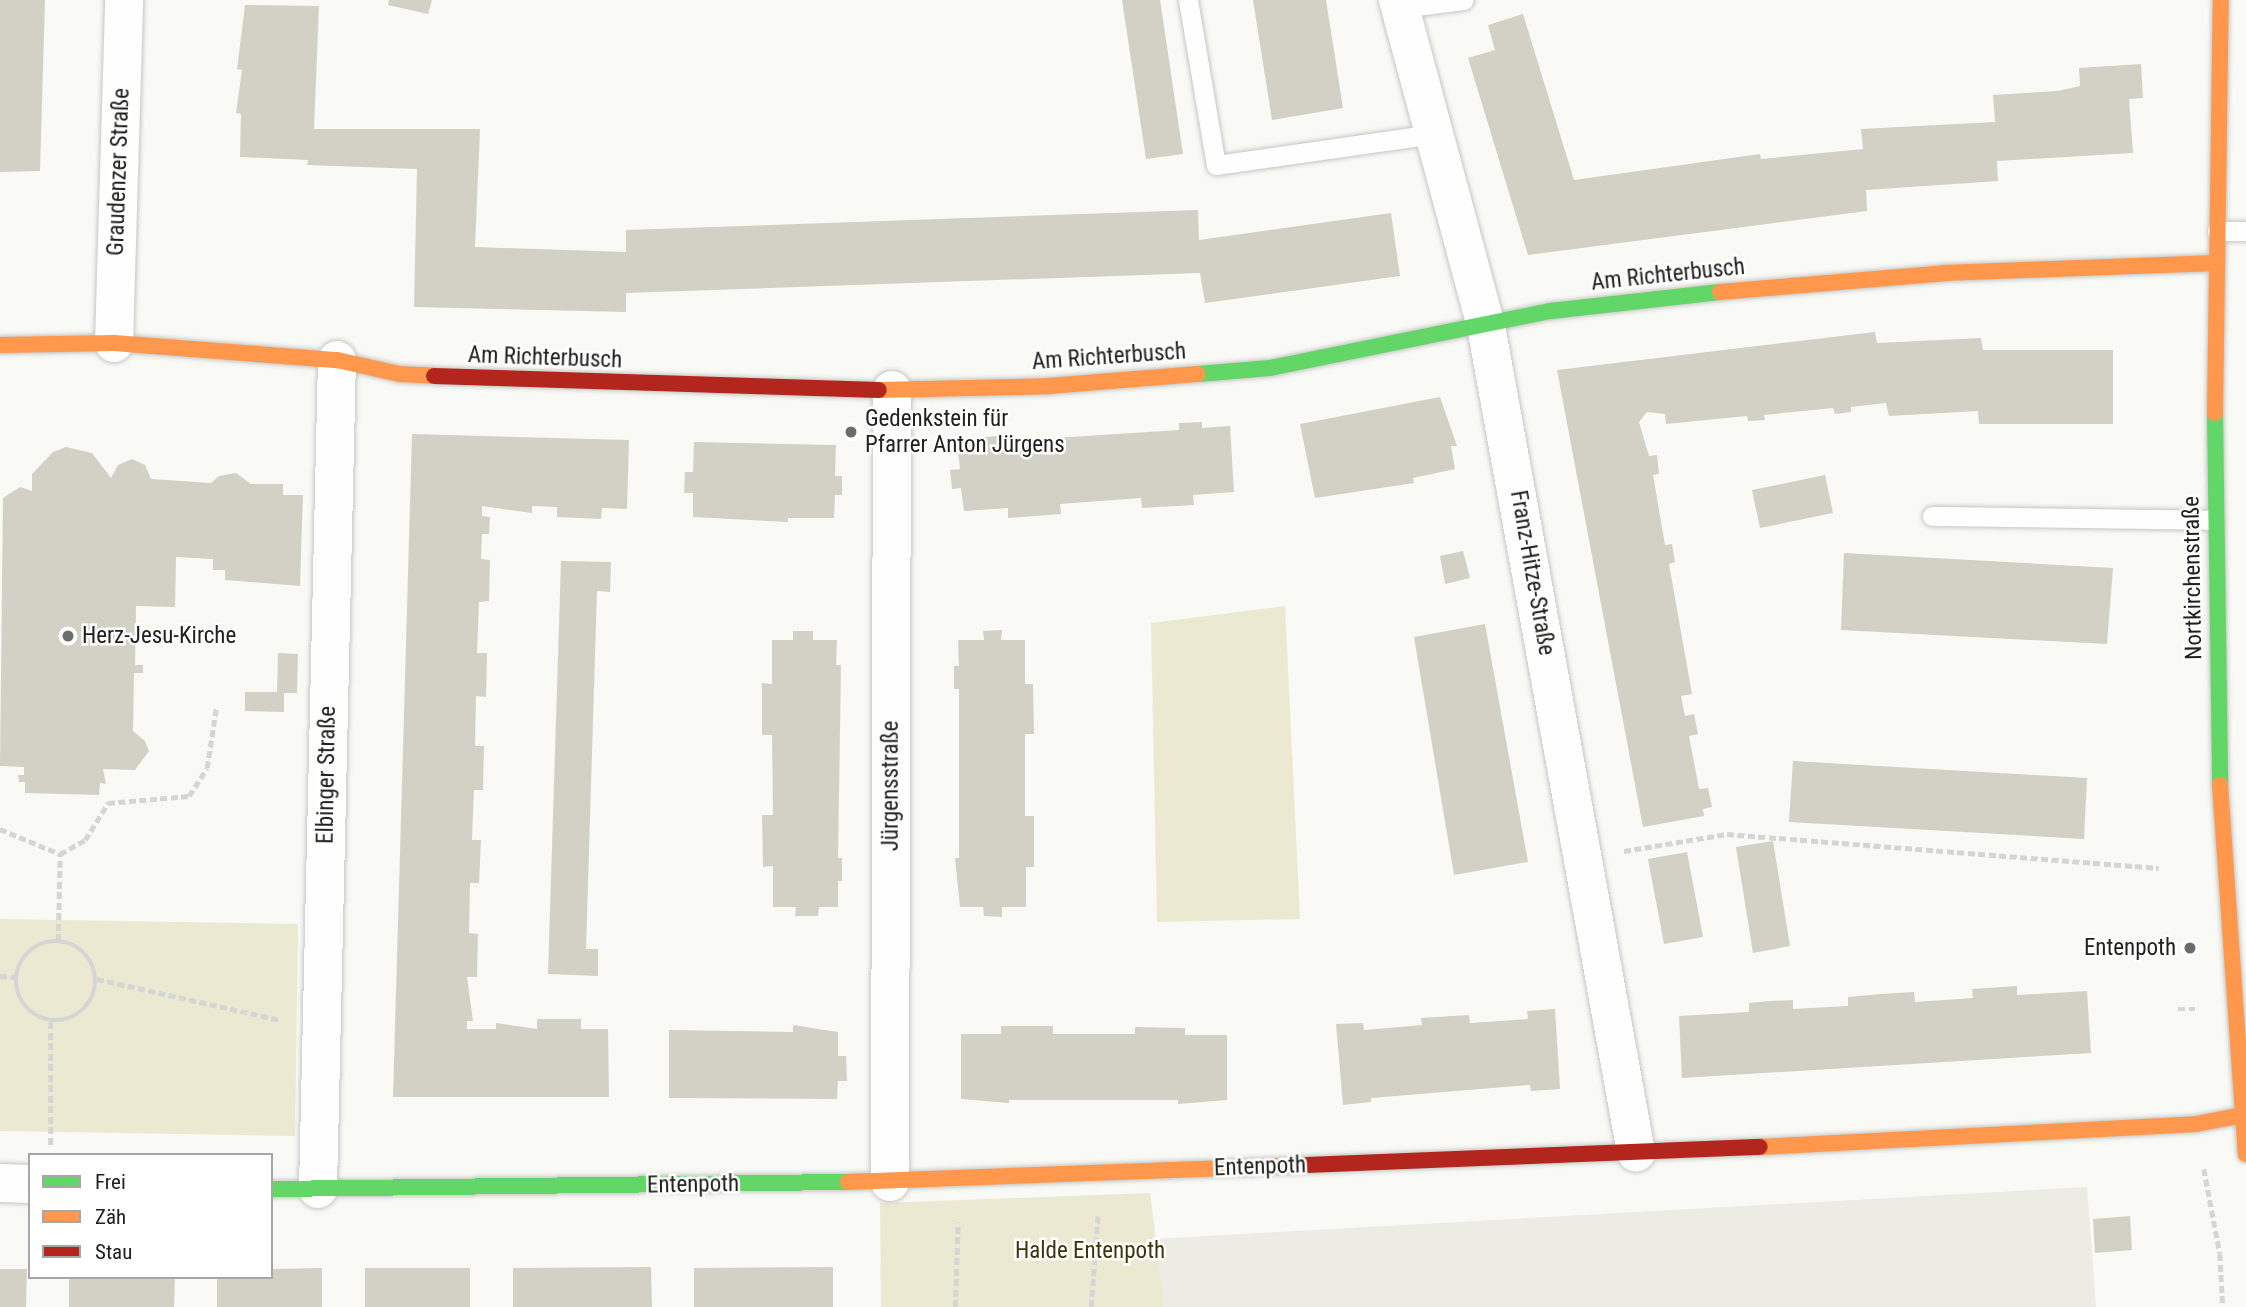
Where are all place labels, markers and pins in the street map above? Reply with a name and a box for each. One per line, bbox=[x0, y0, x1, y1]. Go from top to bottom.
place label: Gedenkstein für Pfarrer Anton Jürgens bbox=[865, 405, 1065, 459]
marker: Gedenkstein für Pfarrer Anton Jürgens bbox=[843, 424, 859, 440]
place label: Herz-Jesu-Kirche bbox=[82, 622, 236, 650]
marker: Herz-Jesu-Kirche bbox=[60, 628, 76, 644]
place label: Entenpoth bbox=[2084, 934, 2176, 962]
marker: Entenpoth bbox=[2182, 940, 2198, 956]

